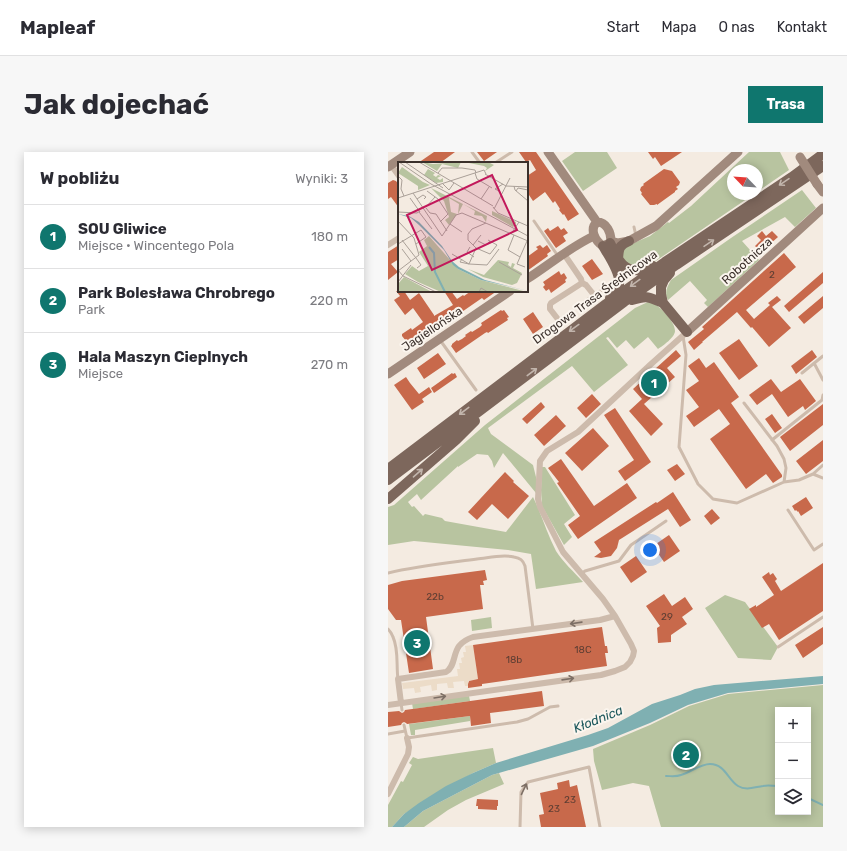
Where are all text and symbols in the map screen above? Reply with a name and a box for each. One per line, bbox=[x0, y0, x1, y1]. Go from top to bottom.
text: Mapleaf bbox=[20, 16, 95, 39]
text: Start bbox=[607, 19, 639, 36]
text: Mapa bbox=[661, 19, 696, 36]
text: O nas bbox=[718, 19, 755, 36]
text: Kontakt bbox=[777, 19, 827, 36]
button: Trasa bbox=[748, 86, 823, 123]
text: Jak dojechać bbox=[24, 88, 209, 121]
inset map bbox=[398, 162, 528, 292]
north arrow bbox=[727, 164, 763, 200]
text: W pobliżu bbox=[40, 168, 119, 188]
text: Wyniki: 3 bbox=[295, 171, 348, 186]
one-way arrow bbox=[779, 178, 790, 186]
text: SOU Gliwice bbox=[78, 220, 167, 238]
text: 1 bbox=[50, 229, 56, 244]
text: 180 m bbox=[311, 229, 348, 244]
street label: Robotnicza bbox=[719, 235, 775, 287]
text: Miejsce · Wincentego Pola bbox=[78, 238, 234, 253]
one-way arrow bbox=[703, 239, 715, 247]
street label: Drogowa Trasa Średnicowa bbox=[530, 247, 660, 347]
house number: 2 bbox=[769, 269, 775, 281]
one-way arrow bbox=[630, 279, 641, 287]
text: Park Bolesława Chrobrego bbox=[78, 284, 275, 302]
text: 2 bbox=[49, 293, 57, 308]
text: 220 m bbox=[310, 293, 348, 308]
text: Park bbox=[78, 302, 105, 317]
street label: Jagiellońska bbox=[399, 304, 465, 354]
one-way arrow bbox=[569, 323, 580, 332]
text: Hala Maszyn Cieplnych bbox=[78, 348, 248, 366]
text: 3 bbox=[49, 357, 57, 372]
text: 270 m bbox=[311, 357, 348, 372]
text: Miejsce bbox=[78, 366, 123, 381]
one-way arrow bbox=[526, 367, 537, 376]
pin: 1 bbox=[641, 368, 667, 398]
one-way arrow bbox=[459, 407, 470, 416]
one-way arrow bbox=[412, 469, 423, 478]
your location bbox=[640, 540, 660, 560]
house number: 22b bbox=[426, 591, 444, 603]
house number: 29 bbox=[661, 611, 673, 623]
one-way arrow bbox=[570, 619, 583, 627]
pin: 3 bbox=[404, 628, 430, 658]
house number: 18C bbox=[574, 644, 592, 656]
house number: 18b bbox=[506, 654, 522, 666]
one-way arrow bbox=[562, 675, 575, 683]
one-way arrow bbox=[433, 693, 446, 701]
water label: Kłodnica bbox=[571, 702, 625, 736]
map controls bbox=[775, 707, 811, 815]
button: + bbox=[775, 707, 811, 743]
pin: 2 bbox=[673, 740, 699, 770]
button: − bbox=[775, 743, 811, 779]
button: layers bbox=[775, 779, 811, 815]
one-way arrow bbox=[521, 783, 528, 795]
house number: 23 bbox=[564, 794, 576, 806]
house number: 23 bbox=[548, 803, 560, 815]

